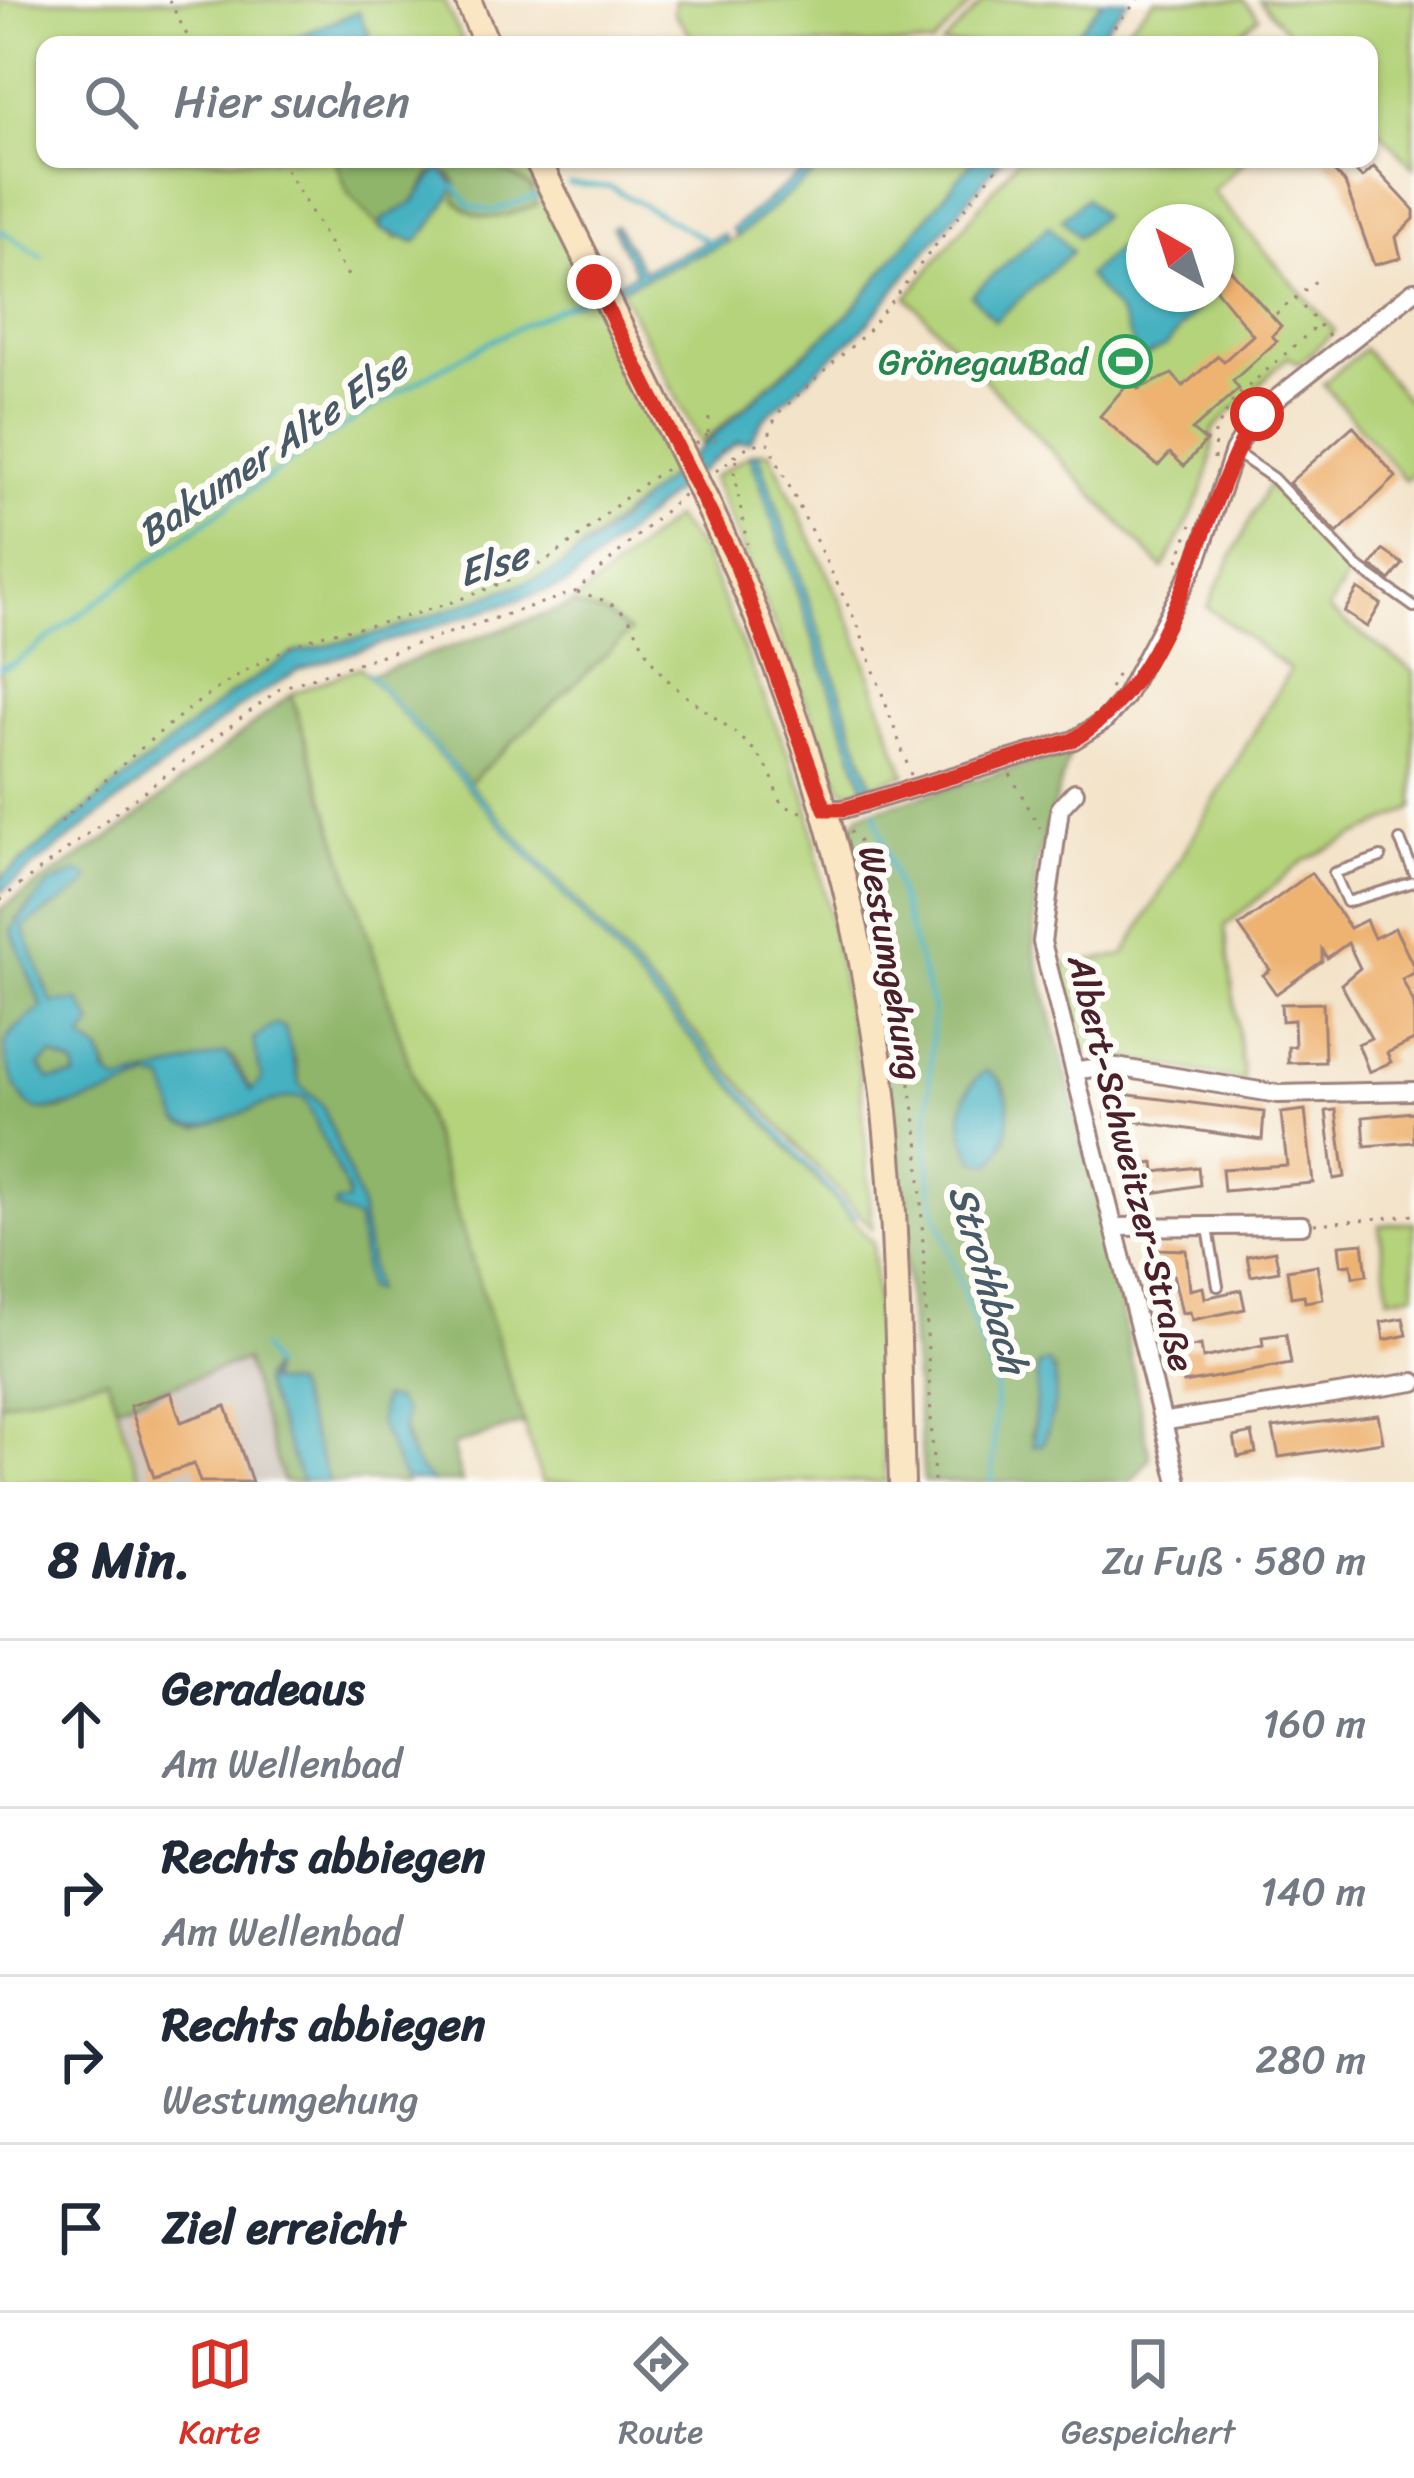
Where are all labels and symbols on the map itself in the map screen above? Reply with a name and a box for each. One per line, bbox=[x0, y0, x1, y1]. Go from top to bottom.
north arrow bbox=[1126, 204, 1234, 312]
route end bbox=[567, 255, 621, 309]
water label: Bakumer Alte Else bbox=[122, 329, 426, 565]
place label: GrönegauBad bbox=[878, 330, 1090, 394]
sports icon: GrönegauBad bbox=[1098, 333, 1154, 389]
route start bbox=[1230, 387, 1284, 441]
water label: Else bbox=[449, 519, 541, 607]
street label: Westumgehung bbox=[839, 841, 943, 1085]
street label: Albert-Schweitzer-Straße bbox=[1048, 947, 1214, 1378]
water label: Strothbach bbox=[929, 1176, 1049, 1385]

